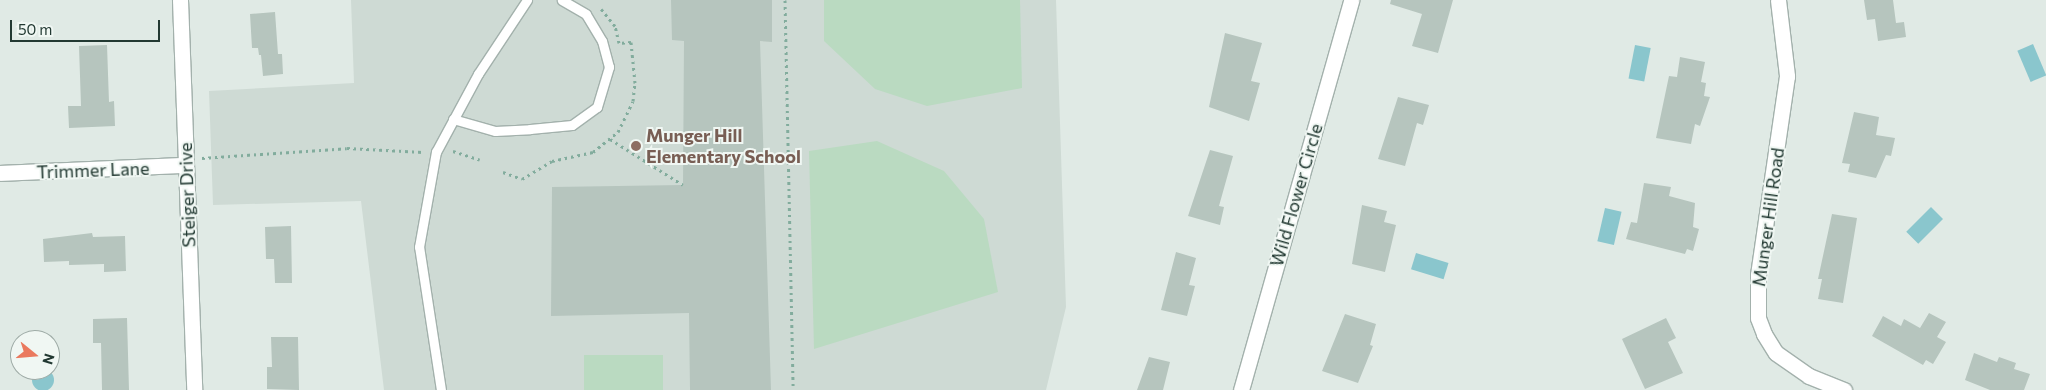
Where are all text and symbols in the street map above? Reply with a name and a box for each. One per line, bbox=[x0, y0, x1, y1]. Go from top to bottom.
scale bar bbox=[12, 10, 162, 42]
text: 50 m bbox=[18, 20, 52, 38]
street label: Wild Flower Circle bbox=[1265, 121, 1327, 269]
place label: Munger Hill Elementary School bbox=[646, 125, 801, 168]
marker: Munger Hill Elementary School bbox=[630, 140, 642, 152]
street label: Steiger Drive bbox=[174, 142, 200, 248]
street label: Munger Hill Road bbox=[1748, 146, 1788, 288]
street label: Trimmer Lane bbox=[36, 157, 150, 183]
north arrow bbox=[10, 330, 60, 380]
text: N bbox=[39, 352, 59, 367]

